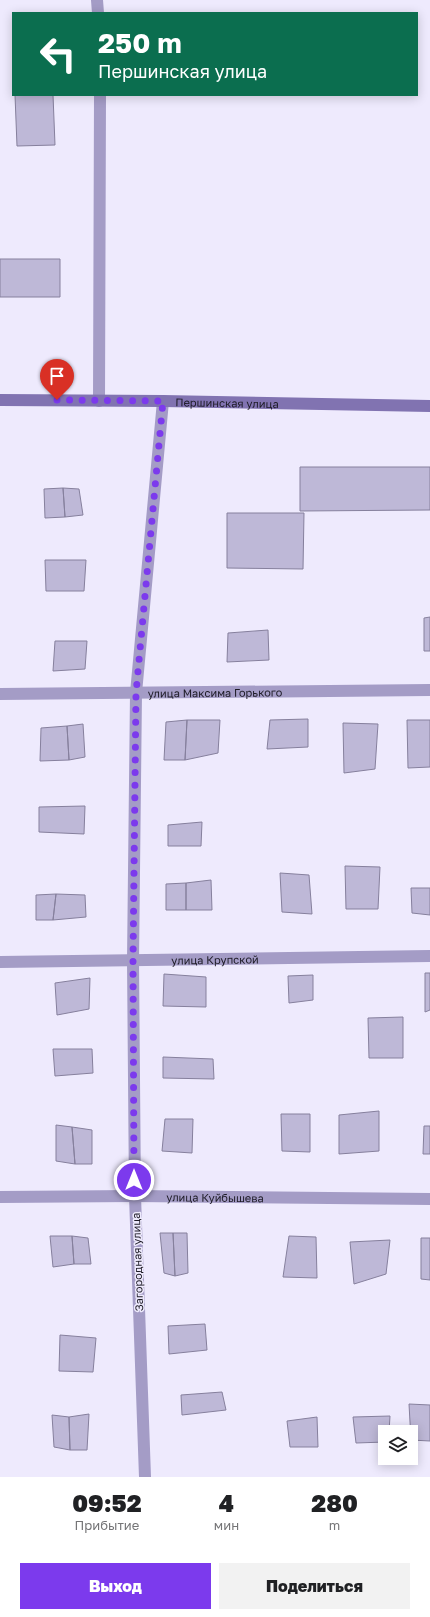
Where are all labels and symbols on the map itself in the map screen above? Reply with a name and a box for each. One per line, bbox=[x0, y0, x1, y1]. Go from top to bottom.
pin bbox=[40, 359, 74, 400]
street label: Першинская улица bbox=[175, 395, 279, 410]
street label: улица Максима Горького bbox=[148, 685, 283, 699]
street label: улица Крупской bbox=[171, 952, 259, 966]
position arrow bbox=[113, 1159, 155, 1201]
street label: улица Куйбышева bbox=[166, 1190, 264, 1204]
street label: Загородная улица bbox=[129, 1212, 145, 1312]

